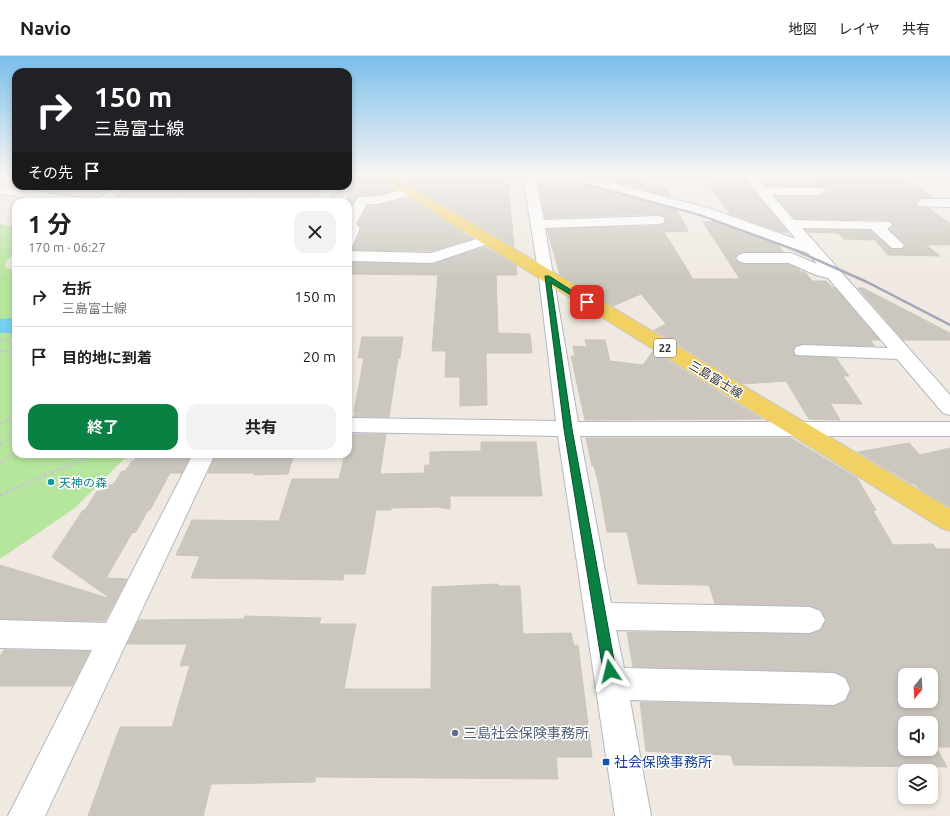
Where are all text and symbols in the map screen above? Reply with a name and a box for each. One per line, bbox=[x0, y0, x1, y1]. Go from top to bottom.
text: Navio bbox=[20, 17, 71, 39]
text: 地図 bbox=[788, 21, 816, 37]
text: レイヤ bbox=[838, 21, 880, 37]
text: 共有 bbox=[902, 21, 930, 37]
text: 150 m bbox=[94, 81, 172, 112]
icon: right bbox=[28, 84, 80, 136]
text: 三島富士線 bbox=[94, 118, 184, 138]
icon: arrive bbox=[81, 160, 103, 182]
text: その先 bbox=[28, 164, 73, 181]
text: 1 分 bbox=[28, 211, 71, 238]
button: close bbox=[294, 211, 336, 253]
text: 170 m · 06:27 bbox=[28, 240, 106, 254]
text: 右折 bbox=[62, 280, 92, 297]
pin bbox=[570, 285, 604, 319]
icon: right bbox=[28, 286, 50, 308]
text: 150 m bbox=[294, 288, 336, 305]
icon: arrive bbox=[576, 291, 598, 313]
text: 三島富士線 bbox=[62, 301, 127, 315]
road number: 22 bbox=[654, 339, 676, 357]
icon: arrive bbox=[28, 346, 50, 368]
text: 20 m bbox=[303, 348, 336, 365]
text: 目的地に到着 bbox=[62, 349, 152, 366]
street label: 三島富士線 bbox=[687, 358, 745, 400]
button: 終了 bbox=[28, 404, 178, 450]
button: 共有 bbox=[186, 404, 336, 450]
place label: 天神の森 bbox=[59, 476, 107, 489]
marker: 天神の森 bbox=[46, 477, 56, 487]
position arrow bbox=[589, 650, 631, 692]
north arrow bbox=[898, 668, 938, 708]
map controls bbox=[898, 668, 938, 804]
button: sound bbox=[898, 716, 938, 756]
place label: 三島社会保険事務所 bbox=[463, 725, 589, 741]
marker: 三島社会保険事務所 bbox=[450, 728, 460, 738]
place label: 社会保険事務所 bbox=[614, 754, 712, 770]
marker: 社会保険事務所 bbox=[601, 757, 611, 767]
button: layers bbox=[898, 764, 938, 804]

